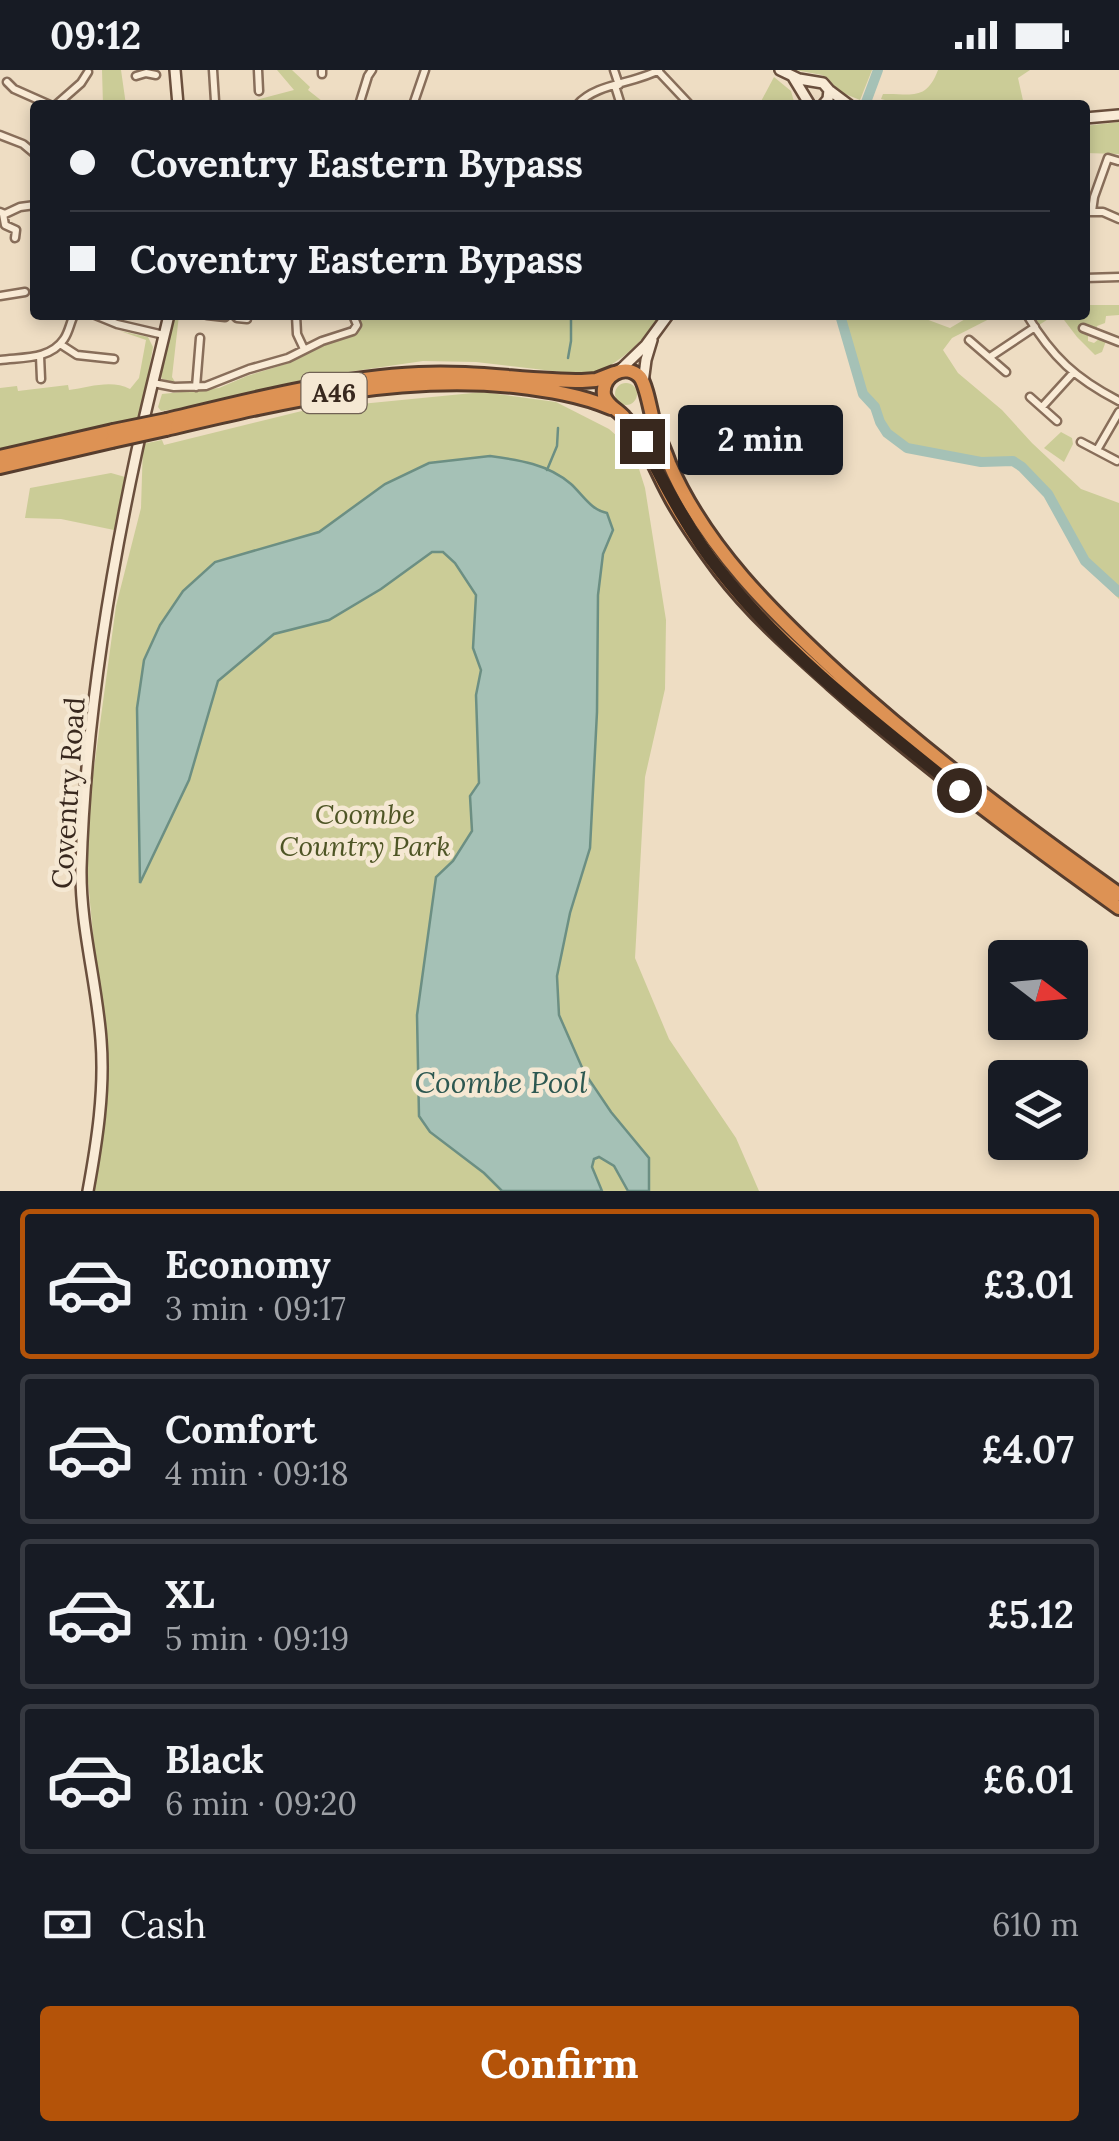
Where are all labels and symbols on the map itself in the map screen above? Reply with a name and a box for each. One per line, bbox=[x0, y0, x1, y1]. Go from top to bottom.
road number: A46 bbox=[302, 373, 366, 413]
callout: 2 min bbox=[677, 406, 842, 476]
route end bbox=[620, 419, 665, 464]
street label: Coventry Road bbox=[43, 696, 93, 890]
route start bbox=[937, 768, 982, 813]
park label: Coombe Country Park bbox=[279, 796, 451, 864]
north arrow bbox=[988, 940, 1088, 1040]
water label: Coombe Pool bbox=[415, 1063, 588, 1101]

